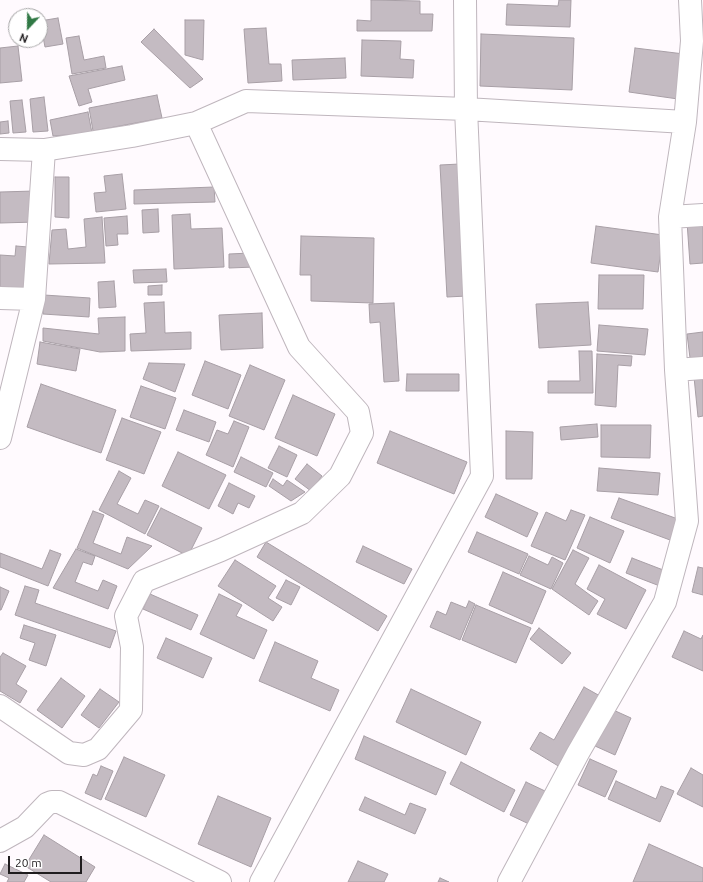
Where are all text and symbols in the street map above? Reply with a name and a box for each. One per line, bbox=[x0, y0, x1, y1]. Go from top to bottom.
north arrow bbox=[8, 8, 48, 48]
text: N bbox=[18, 31, 30, 45]
scale bar bbox=[10, 848, 84, 874]
text: 20 m bbox=[15, 856, 42, 869]

